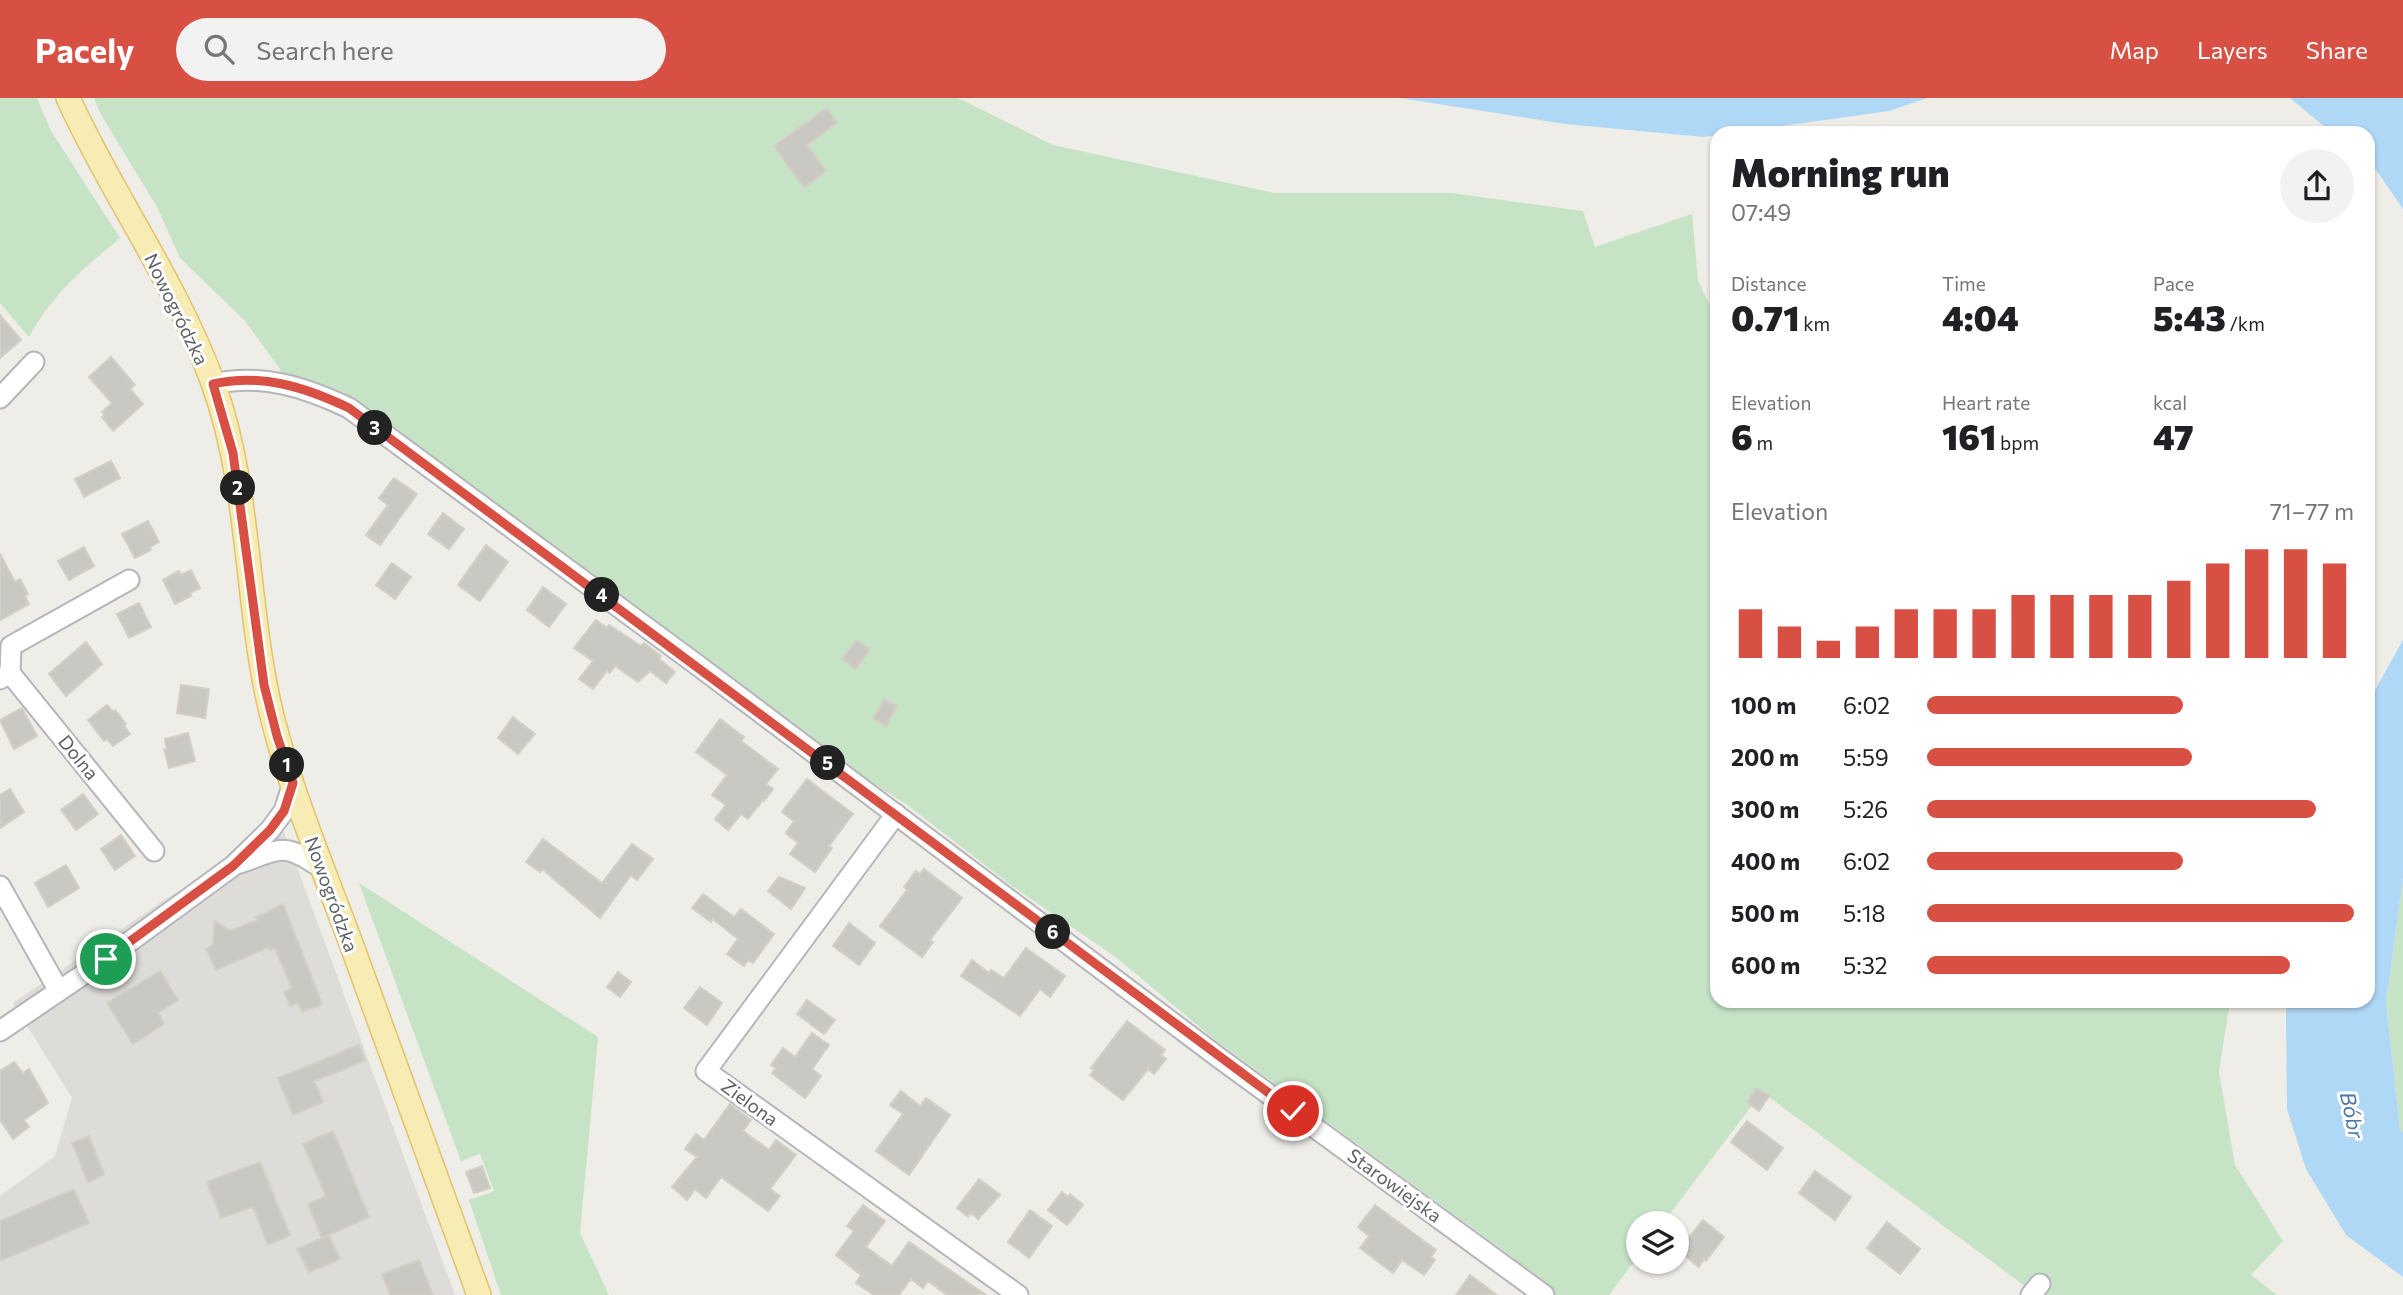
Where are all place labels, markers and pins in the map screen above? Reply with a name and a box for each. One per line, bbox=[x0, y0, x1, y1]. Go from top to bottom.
pin: 3 bbox=[358, 410, 392, 446]
pin: 2 bbox=[220, 470, 256, 506]
pin: 4 bbox=[584, 578, 620, 612]
pin: 5 bbox=[810, 746, 846, 780]
pin: 1 bbox=[270, 748, 304, 782]
pin: 6 bbox=[1036, 914, 1070, 950]
pin bbox=[76, 929, 136, 989]
pin bbox=[1263, 1081, 1323, 1141]

